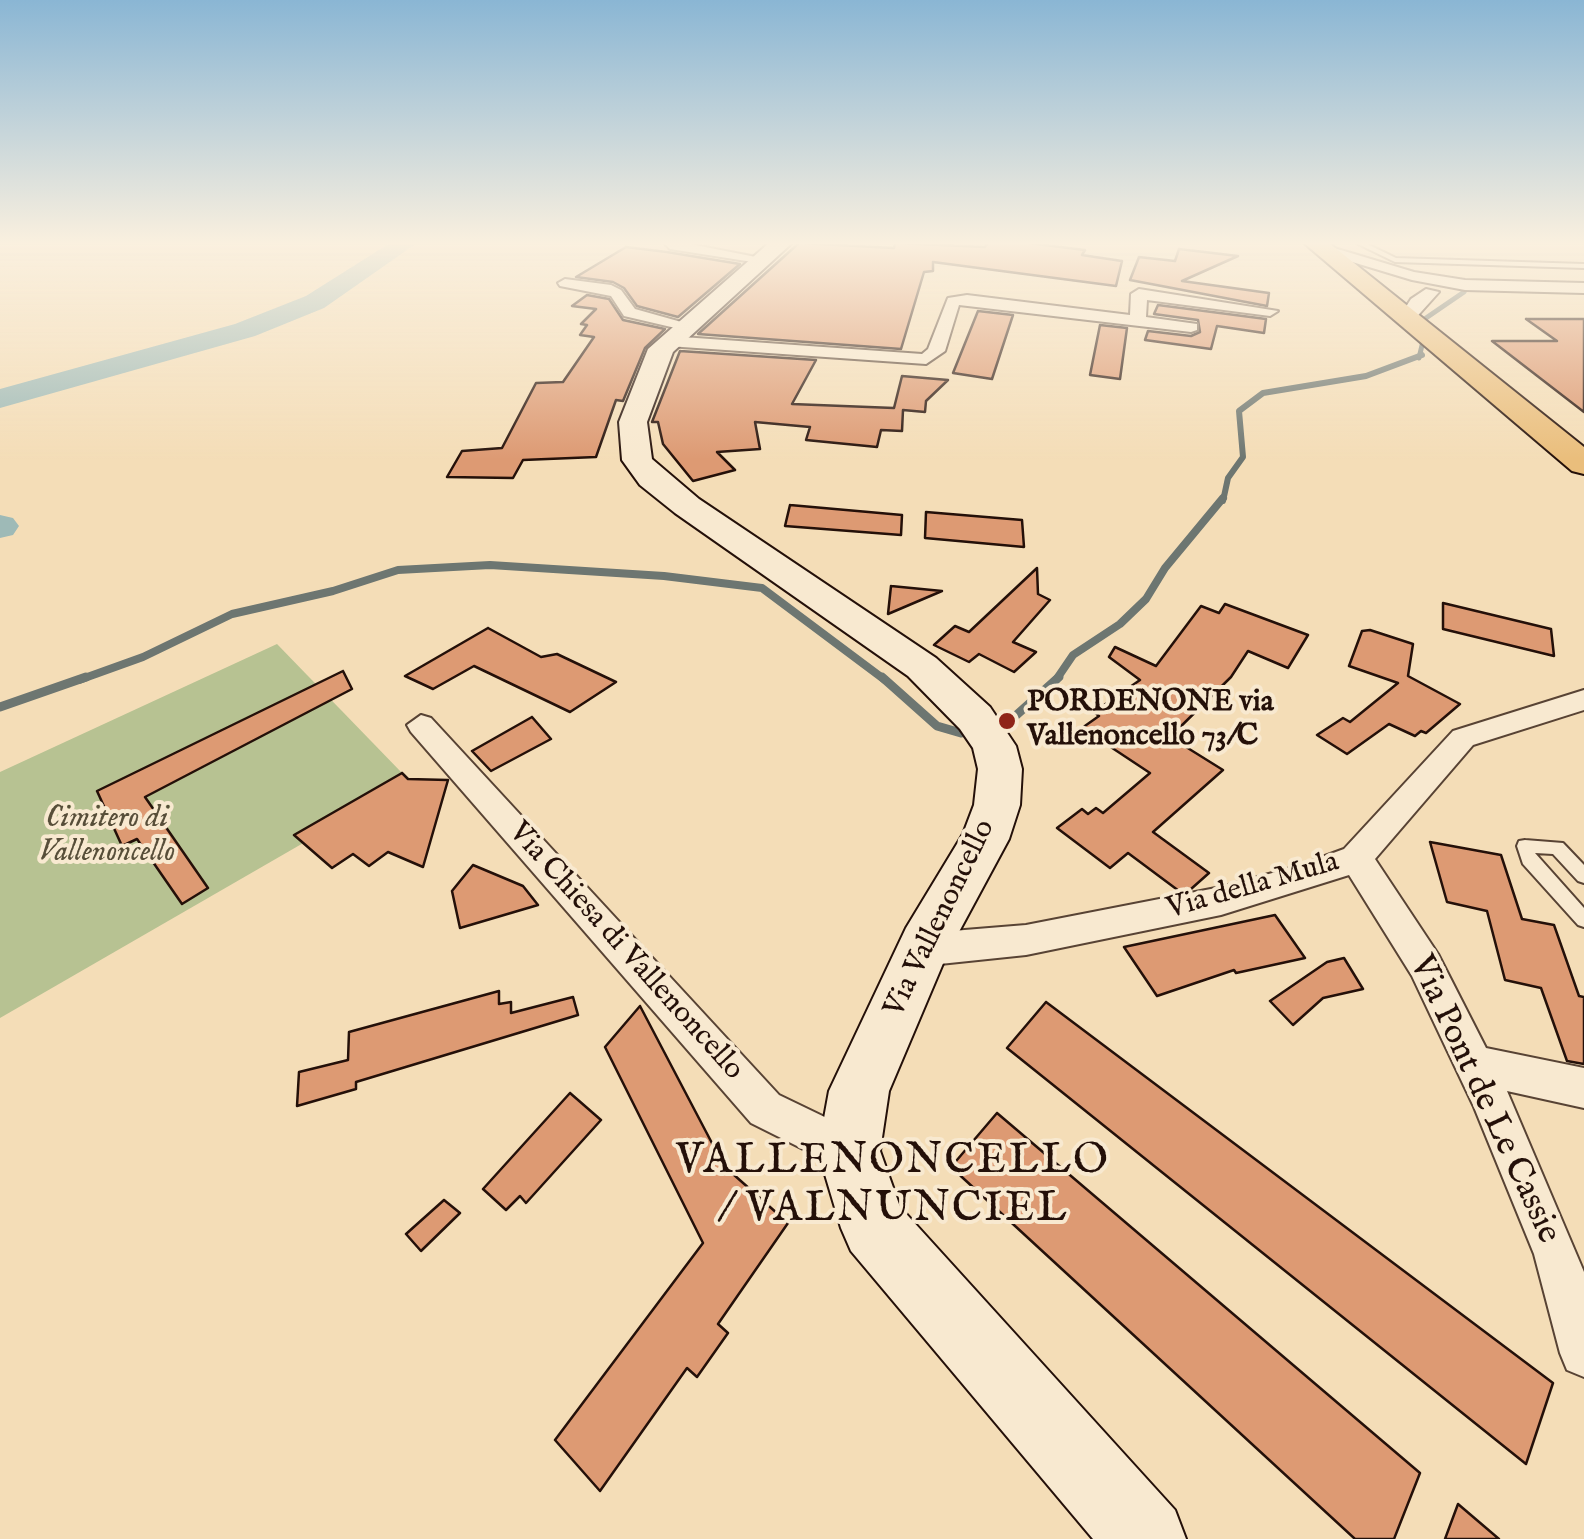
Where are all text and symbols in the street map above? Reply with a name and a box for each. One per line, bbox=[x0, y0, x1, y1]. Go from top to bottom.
place label: PORDENONE via Vallenoncello 73/C bbox=[1027, 686, 1274, 756]
marker: PORDENONE via Vallenoncello 73/C bbox=[996, 710, 1018, 732]
park label: Cimitero di Vallenoncello bbox=[39, 802, 175, 872]
street label: Via Vallenoncello bbox=[878, 814, 1004, 1024]
street label: Via Chiesa di Vallenoncello bbox=[500, 816, 750, 1088]
street label: Via della Mula bbox=[1163, 845, 1343, 929]
street label: Via Pont de Le Cassie bbox=[1398, 949, 1568, 1251]
district label: VALLENONCELLO / VALNUNCIEL bbox=[676, 1138, 1110, 1236]

